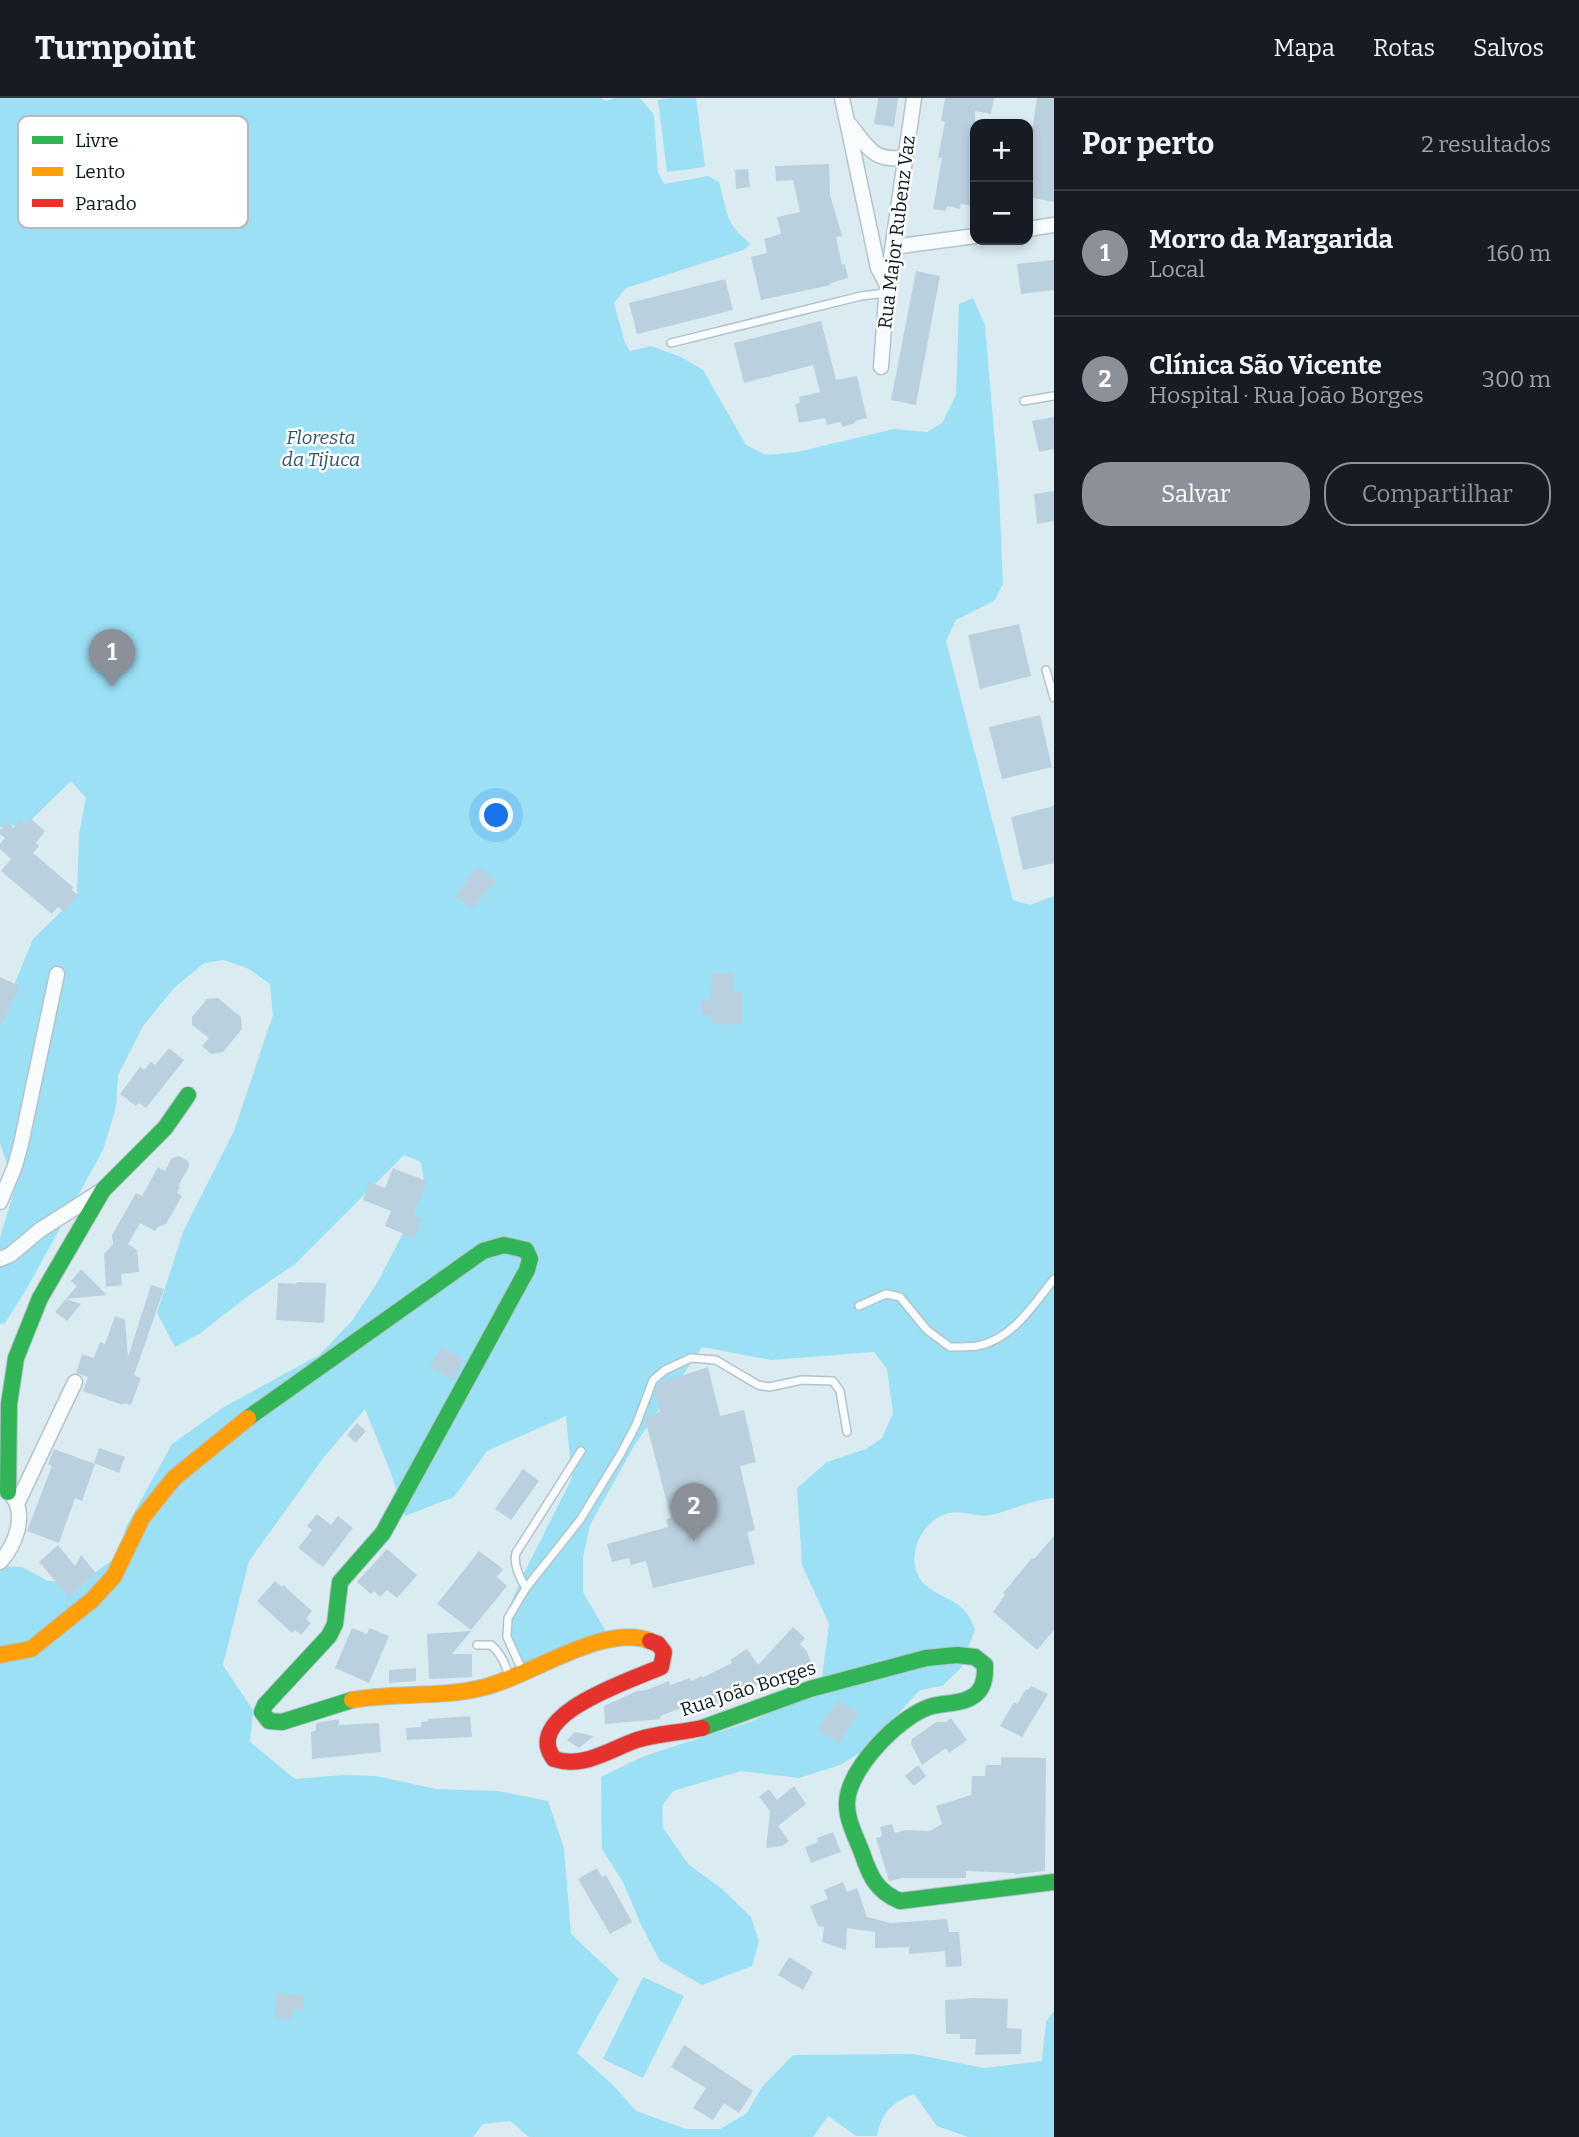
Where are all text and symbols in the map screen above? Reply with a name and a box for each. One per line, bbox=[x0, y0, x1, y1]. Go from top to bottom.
text: Turnpoint bbox=[35, 28, 196, 68]
text: Mapa bbox=[1273, 34, 1335, 62]
text: Rotas bbox=[1373, 34, 1435, 62]
text: Salvos bbox=[1473, 34, 1544, 62]
legend bbox=[18, 116, 248, 228]
map controls bbox=[970, 119, 1033, 245]
button: + bbox=[970, 119, 1033, 182]
text: Por perto bbox=[1082, 126, 1214, 162]
text: Livre bbox=[75, 129, 119, 152]
text: 2 resultados bbox=[1421, 130, 1551, 158]
street label: Rua Major Rubenz Vaz bbox=[873, 134, 920, 330]
text: Lento bbox=[75, 160, 125, 183]
button: − bbox=[970, 182, 1033, 245]
text: Parado bbox=[75, 192, 137, 215]
text: Morro da Margarida bbox=[1149, 224, 1393, 255]
text: 1 bbox=[1100, 239, 1110, 267]
text: 160 m bbox=[1487, 239, 1551, 267]
text: Local bbox=[1149, 255, 1205, 283]
text: Clínica São Vicente bbox=[1149, 350, 1382, 381]
text: 2 bbox=[1099, 365, 1111, 393]
text: 300 m bbox=[1482, 365, 1551, 393]
text: Hospital · Rua João Borges bbox=[1149, 381, 1424, 409]
park label: Floresta da Tijuca bbox=[282, 426, 360, 471]
button: Salvar bbox=[1082, 462, 1310, 526]
button: Compartilhar bbox=[1324, 462, 1551, 526]
pin: 1 bbox=[89, 629, 135, 687]
your location bbox=[479, 798, 513, 832]
pin: 2 bbox=[671, 1483, 717, 1541]
street label: Rua João Borges bbox=[678, 1656, 819, 1721]

